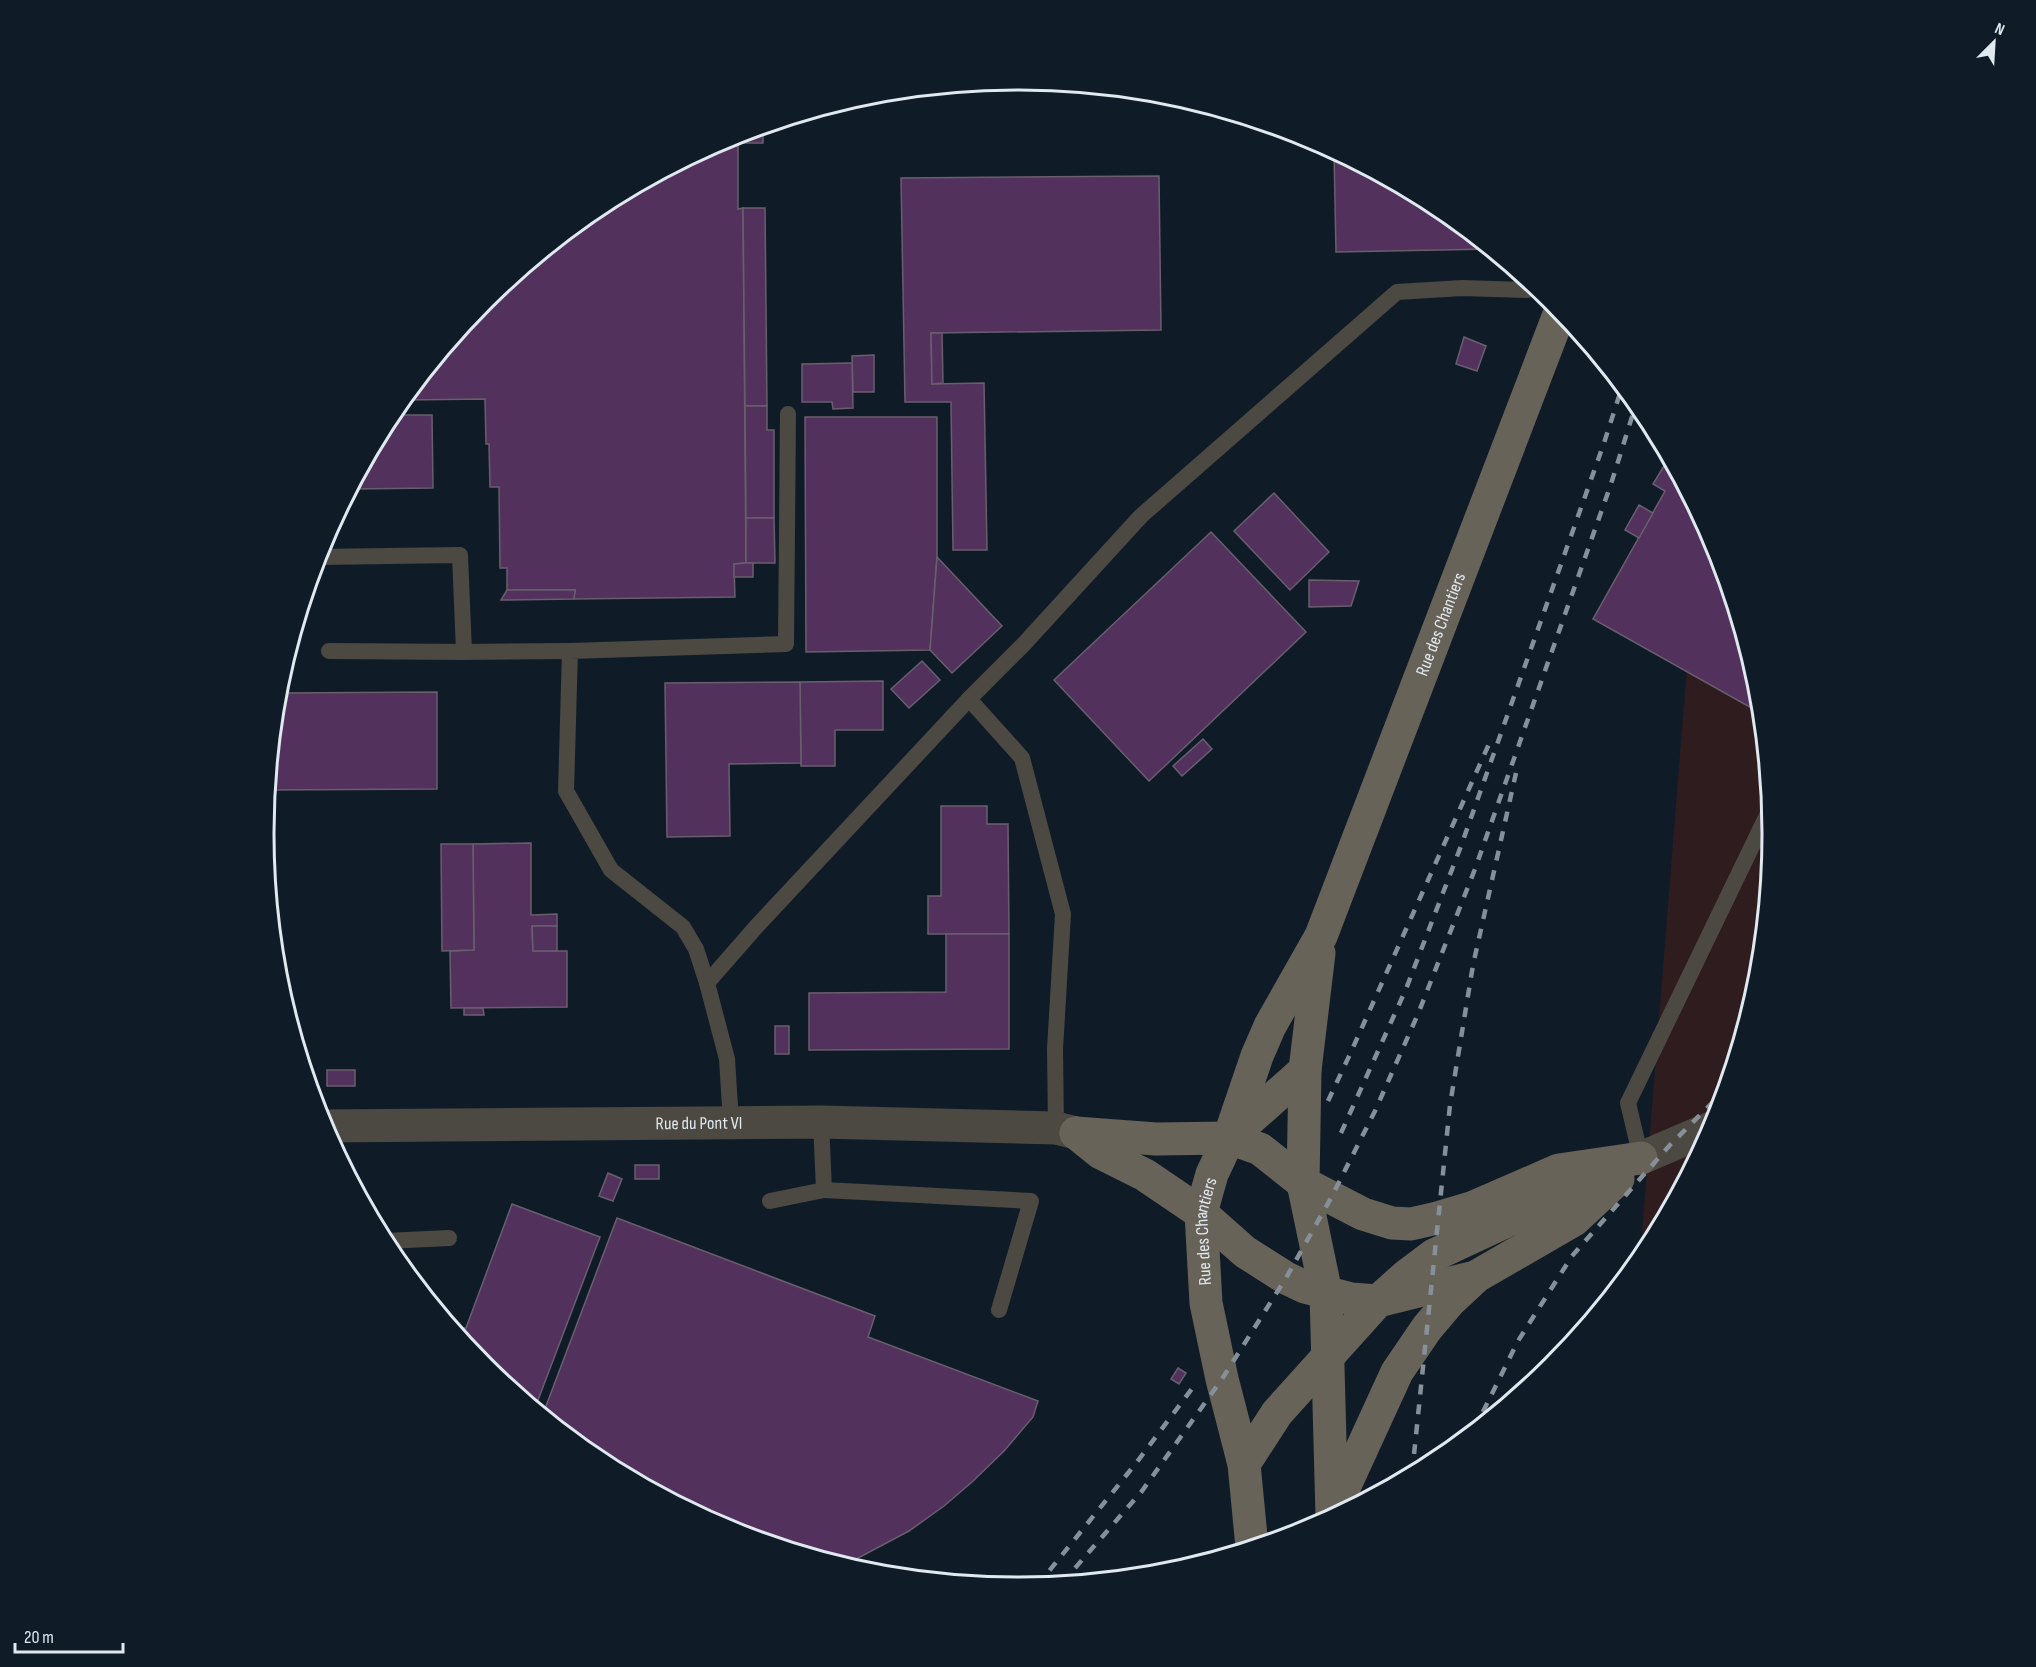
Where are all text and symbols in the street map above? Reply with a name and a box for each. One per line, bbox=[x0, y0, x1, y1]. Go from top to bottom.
north arrow bbox=[1964, 12, 2024, 72]
text: N bbox=[1992, 19, 2007, 40]
street label: Rue des Chantiers bbox=[1412, 570, 1470, 679]
street label: Rue du Pont VI bbox=[655, 1113, 743, 1134]
street label: Rue des Chantiers bbox=[1191, 1175, 1221, 1286]
scale bar bbox=[15, 1616, 123, 1654]
text: 20 m bbox=[24, 1627, 54, 1648]

